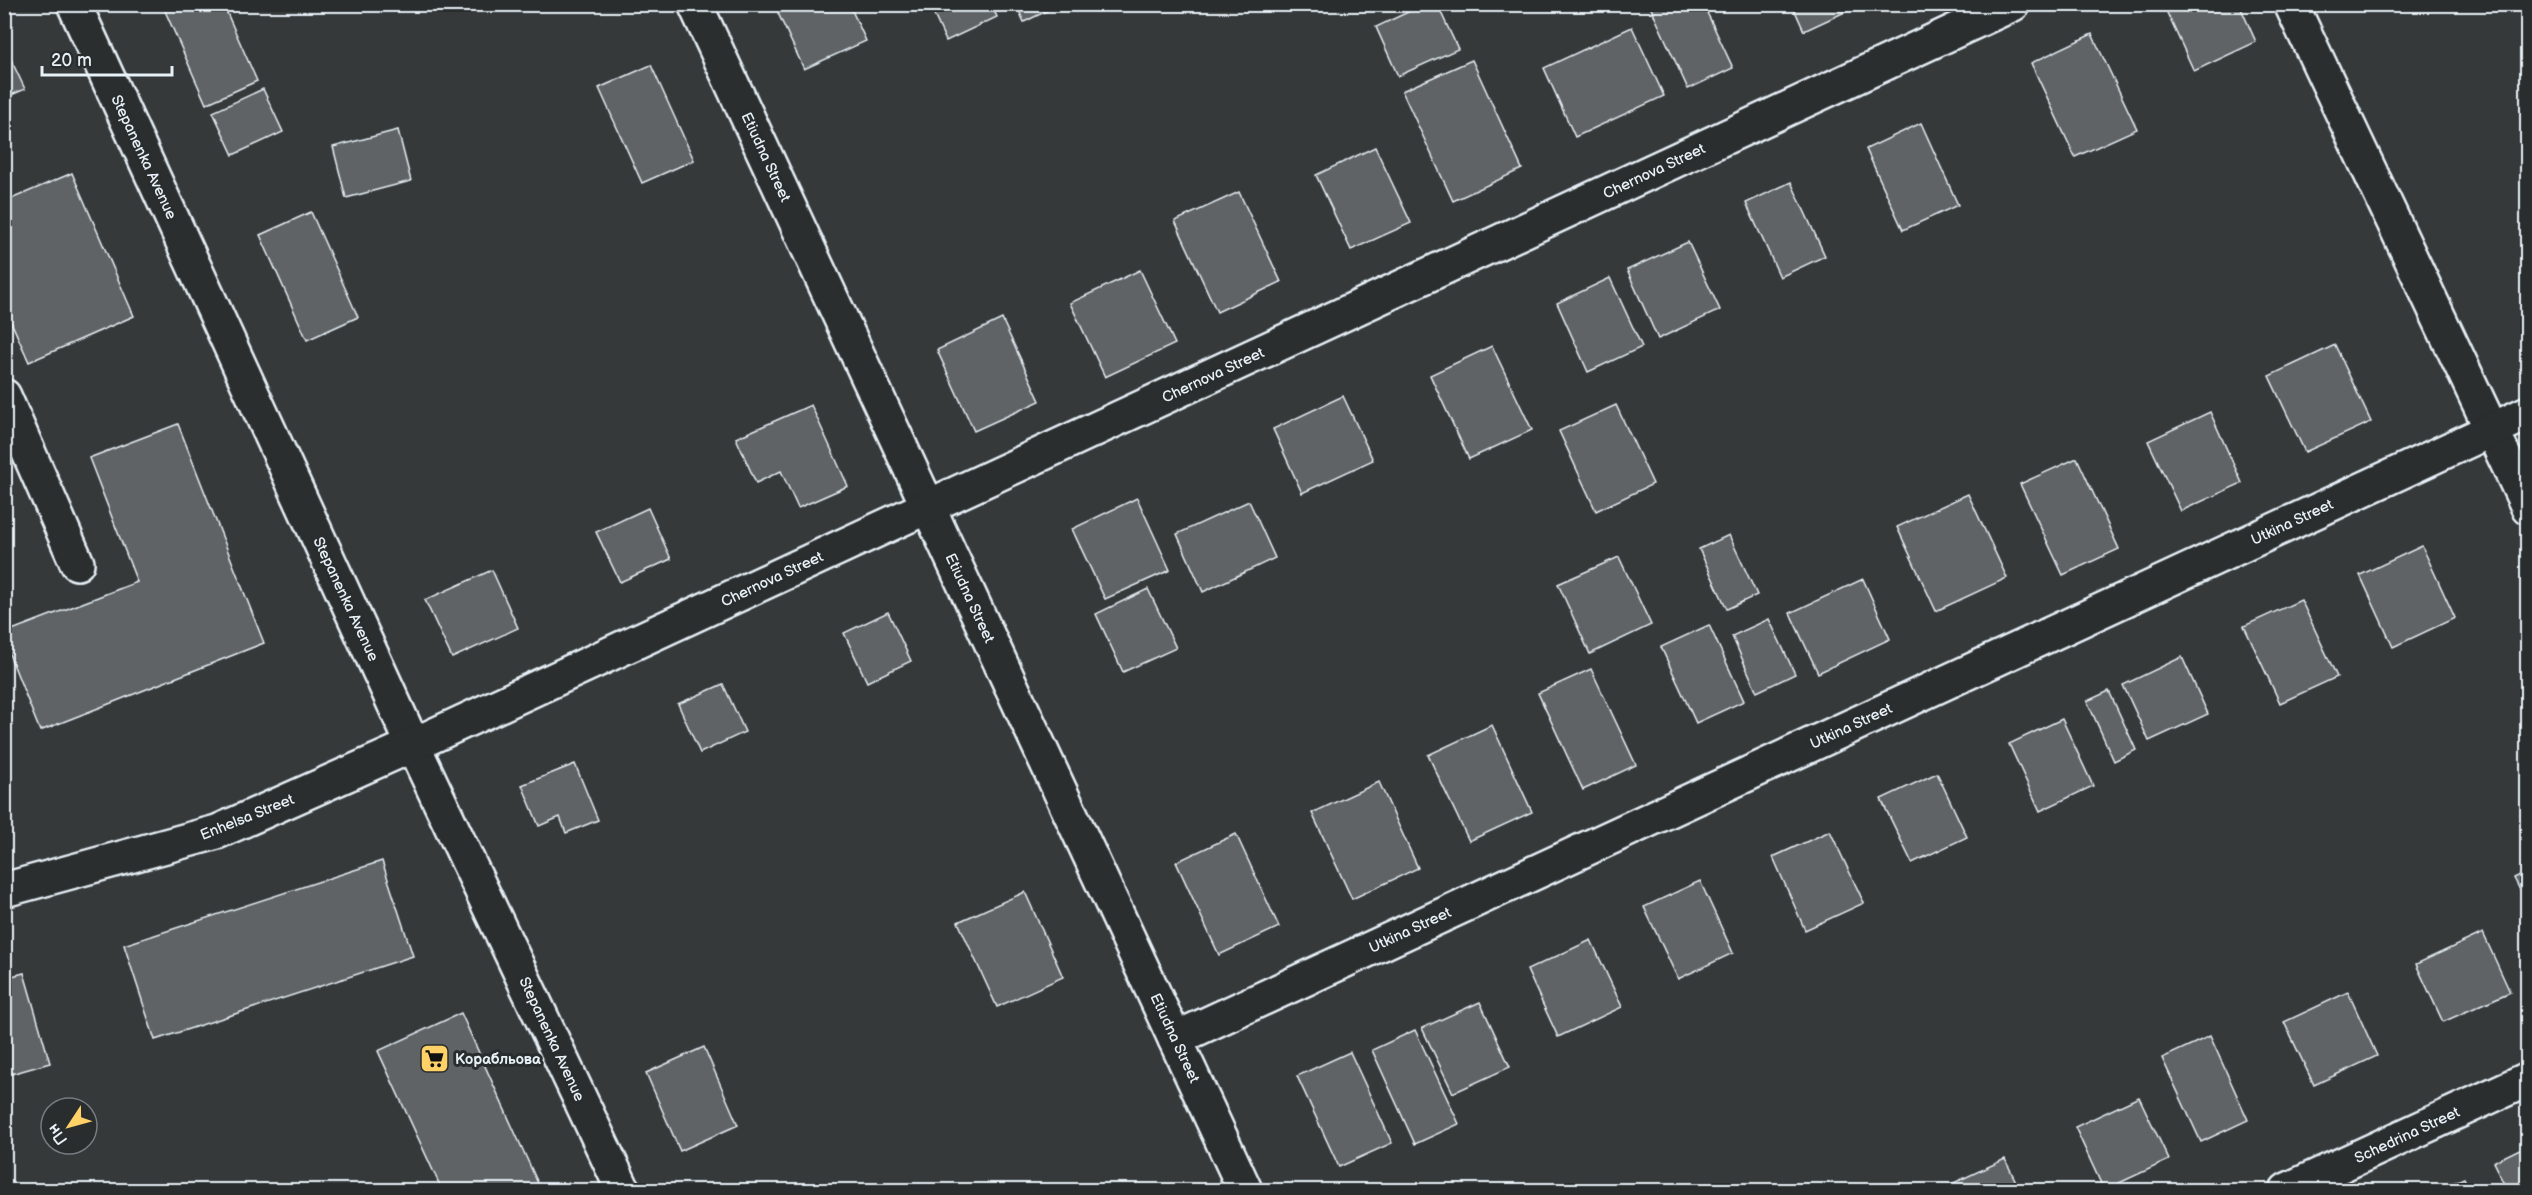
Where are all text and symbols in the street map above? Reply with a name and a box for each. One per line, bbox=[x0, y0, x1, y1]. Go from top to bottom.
scale bar bbox=[42, 39, 172, 77]
text: 20 m bbox=[51, 50, 92, 71]
street label: Stepanenka Avenue bbox=[106, 92, 181, 223]
street label: Etiudna Street bbox=[736, 109, 795, 205]
street label: Chernova Street bbox=[1600, 139, 1709, 203]
street label: Chernova Street bbox=[1159, 343, 1268, 407]
street label: Utkina Street bbox=[2248, 495, 2337, 550]
street label: Stepanenka Avenue bbox=[308, 534, 383, 665]
street label: Chernova Street bbox=[718, 547, 827, 611]
street label: Etiudna Street bbox=[940, 550, 999, 646]
street label: Utkina Street bbox=[1807, 699, 1896, 754]
street label: Enhelsa Street bbox=[197, 790, 297, 845]
street label: Utkina Street bbox=[1366, 903, 1455, 958]
street label: Stepanenka Avenue bbox=[514, 974, 589, 1105]
street label: Etiudna Street bbox=[1145, 990, 1204, 1086]
supermarket icon: Корабльова bbox=[418, 1043, 450, 1075]
place label: Корабльова bbox=[455, 1050, 541, 1069]
north arrow bbox=[39, 1096, 99, 1156]
street label: Schedrina Street bbox=[2352, 1103, 2463, 1168]
text: Пн bbox=[44, 1120, 72, 1148]

